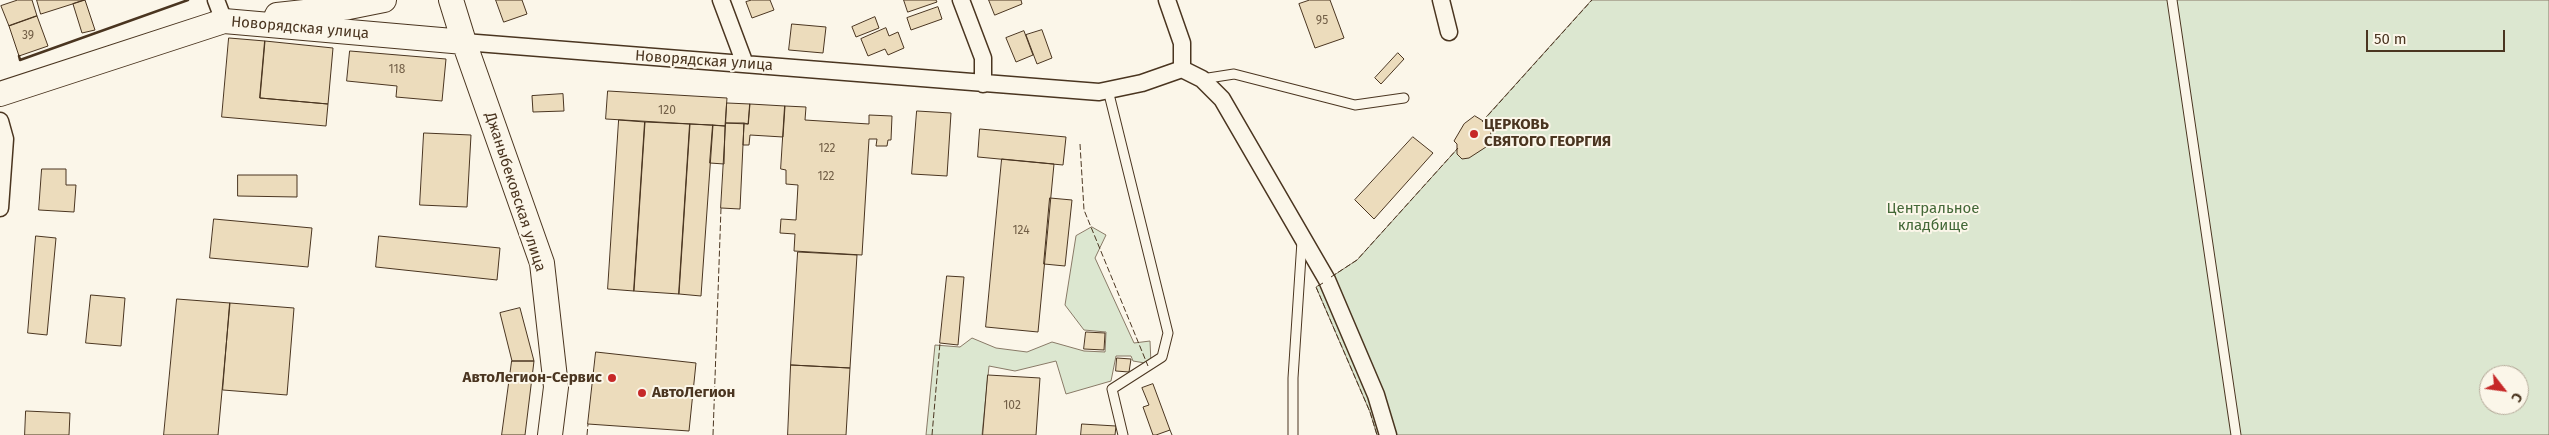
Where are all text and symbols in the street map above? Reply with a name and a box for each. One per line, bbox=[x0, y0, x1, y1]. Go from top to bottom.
street label: Новорядская улица bbox=[230, 13, 370, 43]
house number: 95 bbox=[1316, 14, 1328, 28]
scale bar bbox=[2369, 20, 2508, 52]
house number: 39 bbox=[22, 29, 34, 43]
text: 50 m bbox=[2374, 30, 2407, 48]
street label: Новорядская улица bbox=[634, 47, 774, 75]
house number: 118 bbox=[389, 63, 405, 77]
house number: 120 bbox=[658, 104, 676, 118]
street label: Джаныбековская улица bbox=[481, 110, 549, 274]
place label: ЦЕРКОВЬ СВЯТОГО ГЕОРГИЯ bbox=[1484, 116, 1611, 151]
marker: ЦЕРКОВЬ СВЯТОГО ГЕОРГИЯ bbox=[1468, 128, 1480, 140]
house number: 122 bbox=[818, 142, 836, 156]
house number: 122 bbox=[817, 170, 835, 184]
park label: Центральное кладбище bbox=[1887, 200, 1979, 235]
house number: 124 bbox=[1012, 224, 1030, 238]
north arrow bbox=[2479, 365, 2529, 415]
place label: АвтоЛегион-Сервис bbox=[463, 369, 602, 387]
marker: АвтоЛегион-Сервис bbox=[606, 372, 618, 384]
place label: АвтоЛегион bbox=[652, 384, 735, 402]
marker: АвтоЛегион bbox=[636, 387, 648, 399]
text: С bbox=[2507, 390, 2526, 405]
house number: 102 bbox=[1003, 399, 1021, 413]

